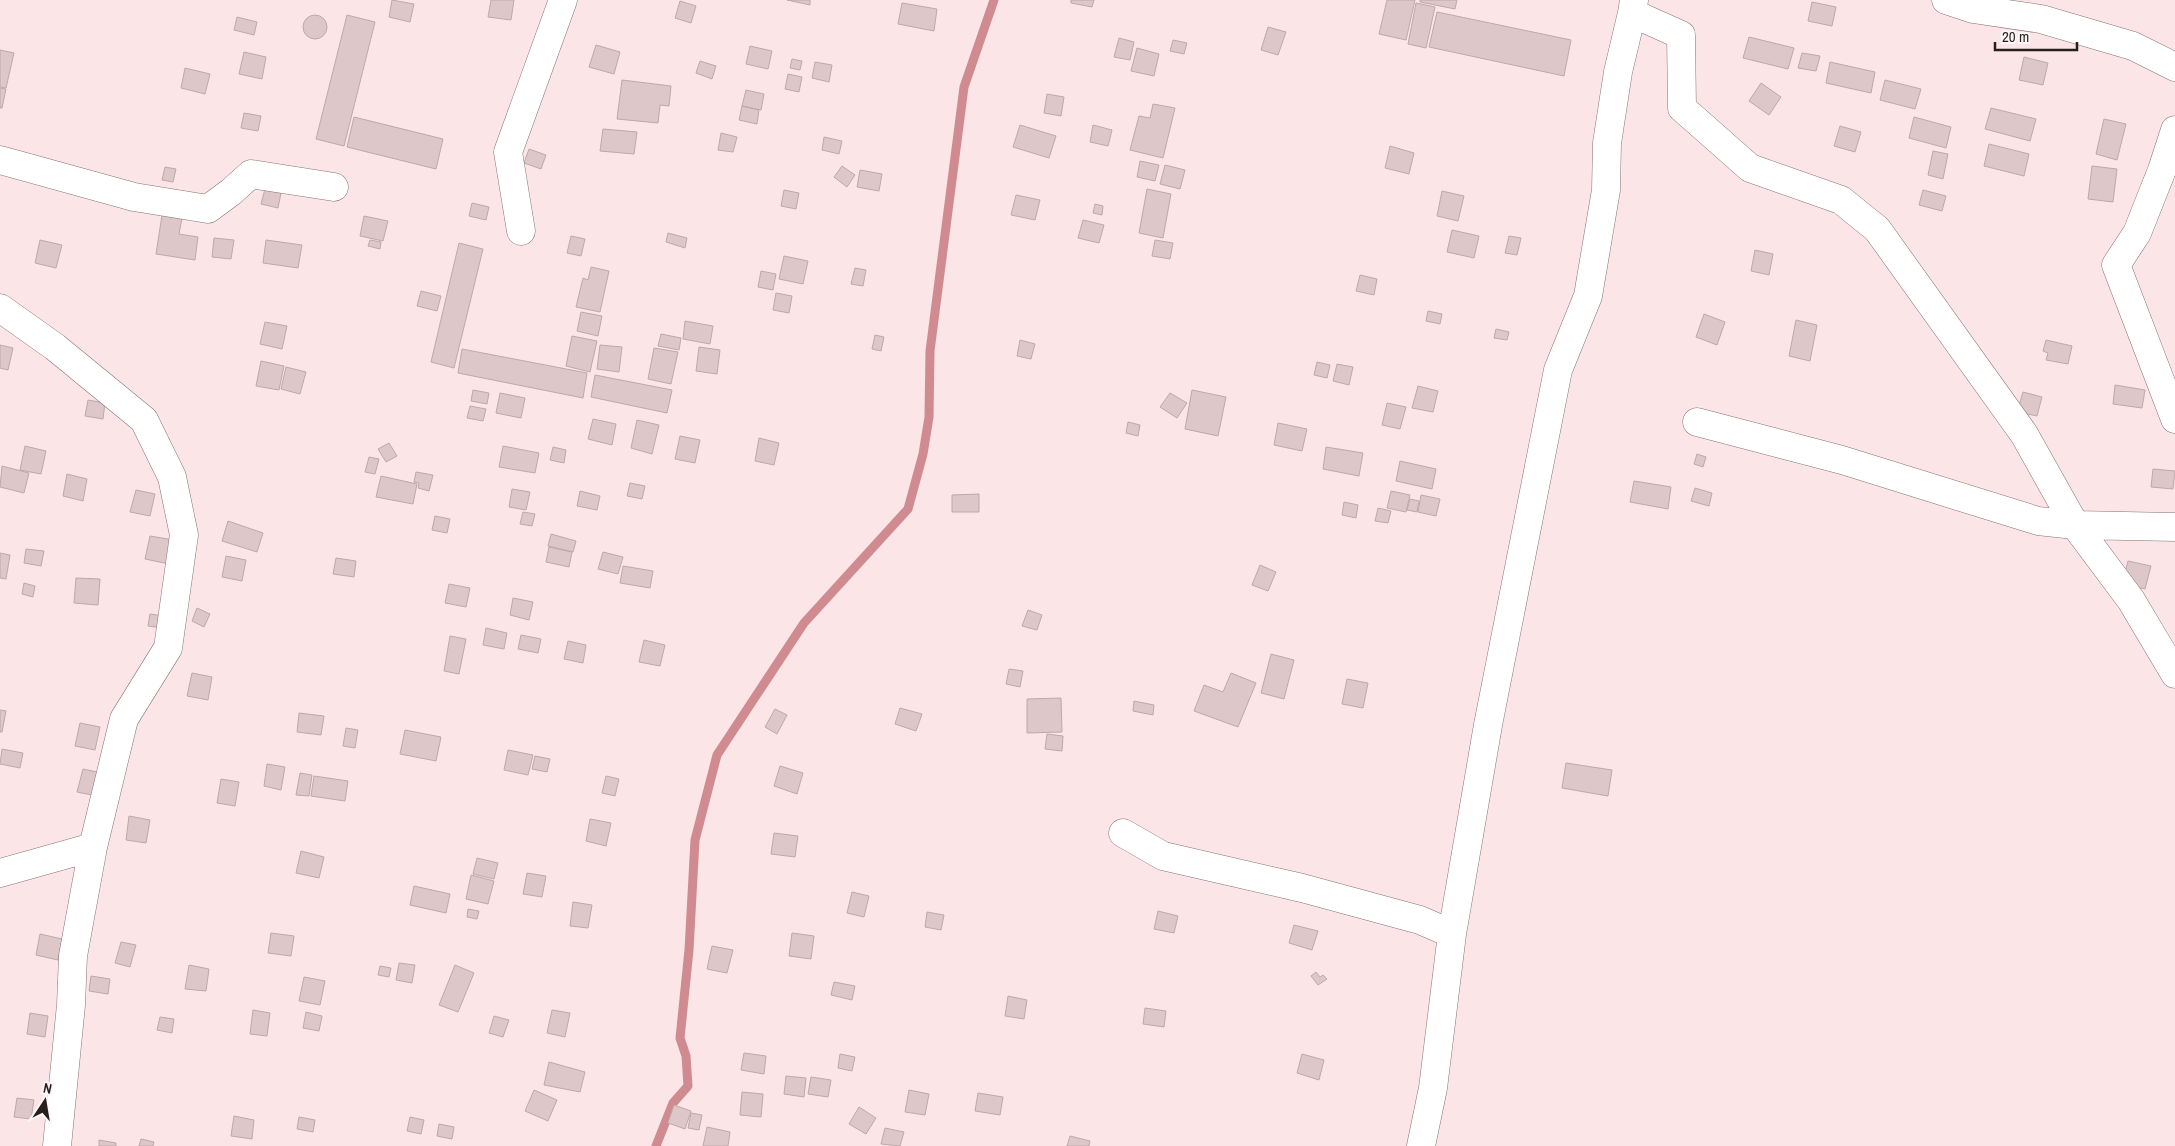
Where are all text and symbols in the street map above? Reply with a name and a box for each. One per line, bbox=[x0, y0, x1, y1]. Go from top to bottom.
scale bar bbox=[1995, 20, 2078, 52]
text: 20 m bbox=[2002, 26, 2029, 47]
north arrow bbox=[20, 1076, 70, 1126]
text: N bbox=[42, 1079, 54, 1098]

